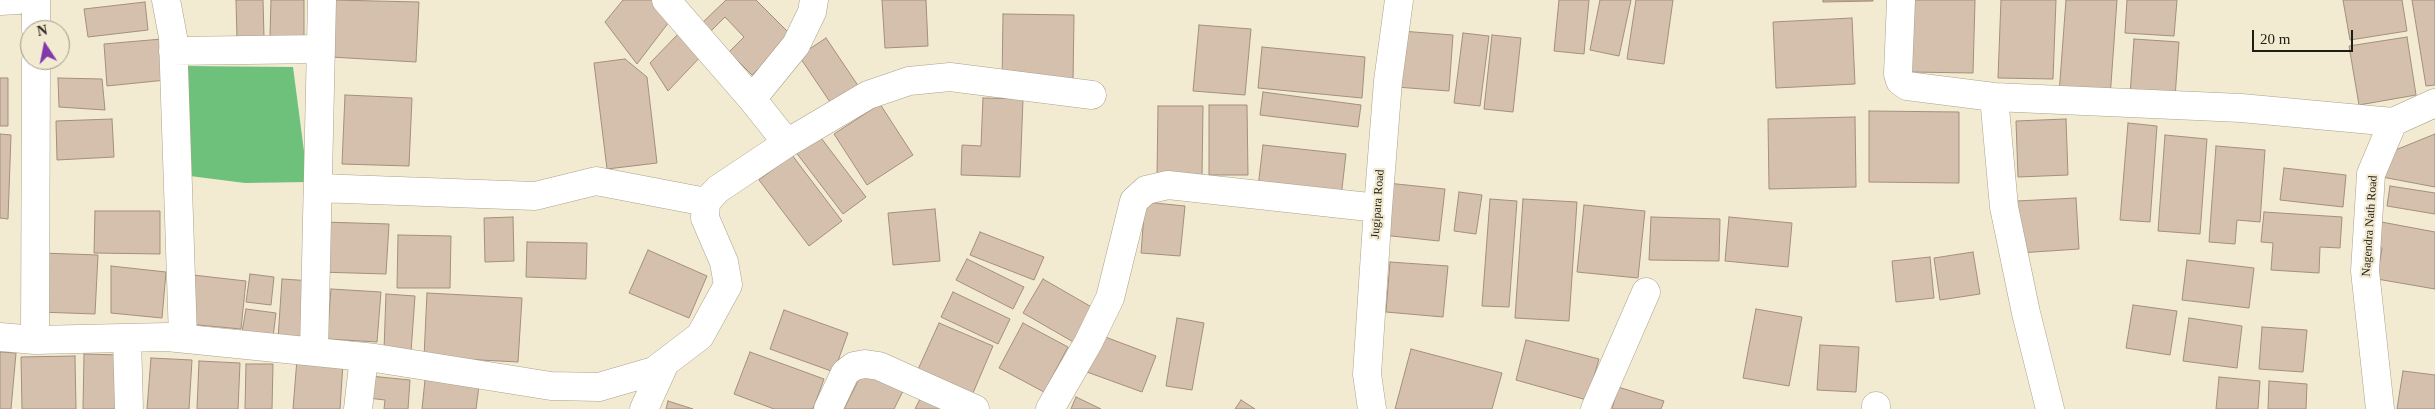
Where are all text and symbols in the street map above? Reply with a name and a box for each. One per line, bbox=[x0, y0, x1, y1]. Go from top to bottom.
north arrow bbox=[20, 20, 70, 70]
scale bar bbox=[2255, 20, 2356, 52]
text: N bbox=[36, 22, 49, 39]
text: 20 m bbox=[2260, 31, 2290, 47]
street label: Jugipara Road bbox=[1368, 169, 1388, 239]
street label: Nagendra Nath Road bbox=[2359, 175, 2381, 277]

